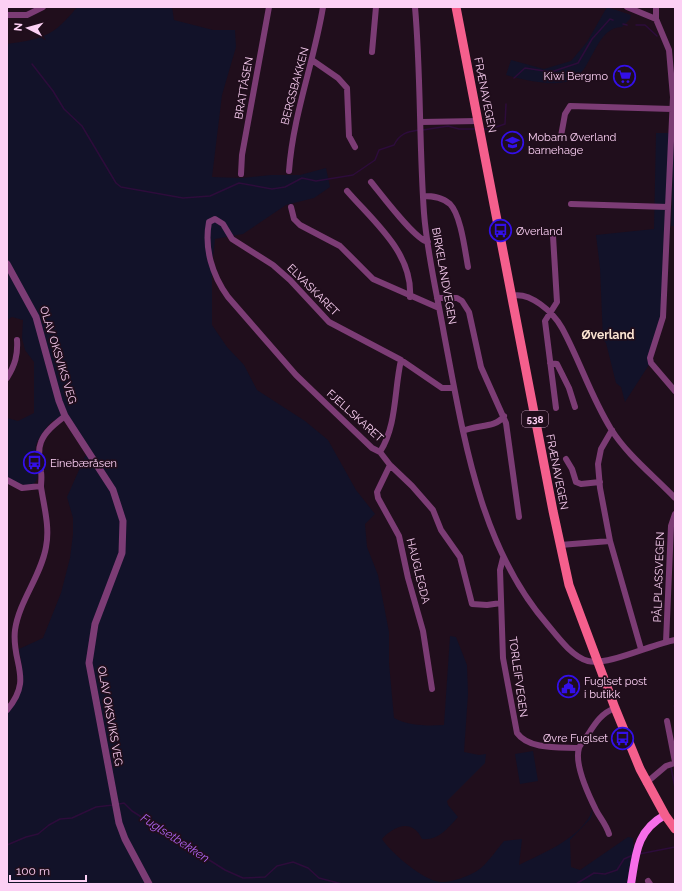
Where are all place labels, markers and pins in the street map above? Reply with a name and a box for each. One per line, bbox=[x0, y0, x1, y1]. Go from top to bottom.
supermarket icon: Kiwi Bergmo bbox=[611, 63, 637, 89]
place label: Kiwi Bergmo bbox=[543, 70, 608, 83]
school or university icon: Mobarn Øverland barnehage bbox=[500, 130, 526, 156]
place label: Mobarn Øverland barnehage bbox=[528, 131, 617, 157]
bus stop icon: Øverland bbox=[488, 218, 514, 244]
place label: Øverland bbox=[516, 225, 563, 238]
bus stop icon: Einebæråsen bbox=[21, 450, 47, 476]
place label: Einebæråsen bbox=[50, 457, 117, 470]
public building icon: Fuglset post i butikk bbox=[555, 674, 581, 700]
place label: Fuglset post i butikk bbox=[584, 675, 647, 701]
bus stop icon: Øvre Fuglset bbox=[610, 725, 636, 751]
place label: Øvre Fuglset bbox=[543, 732, 608, 745]

